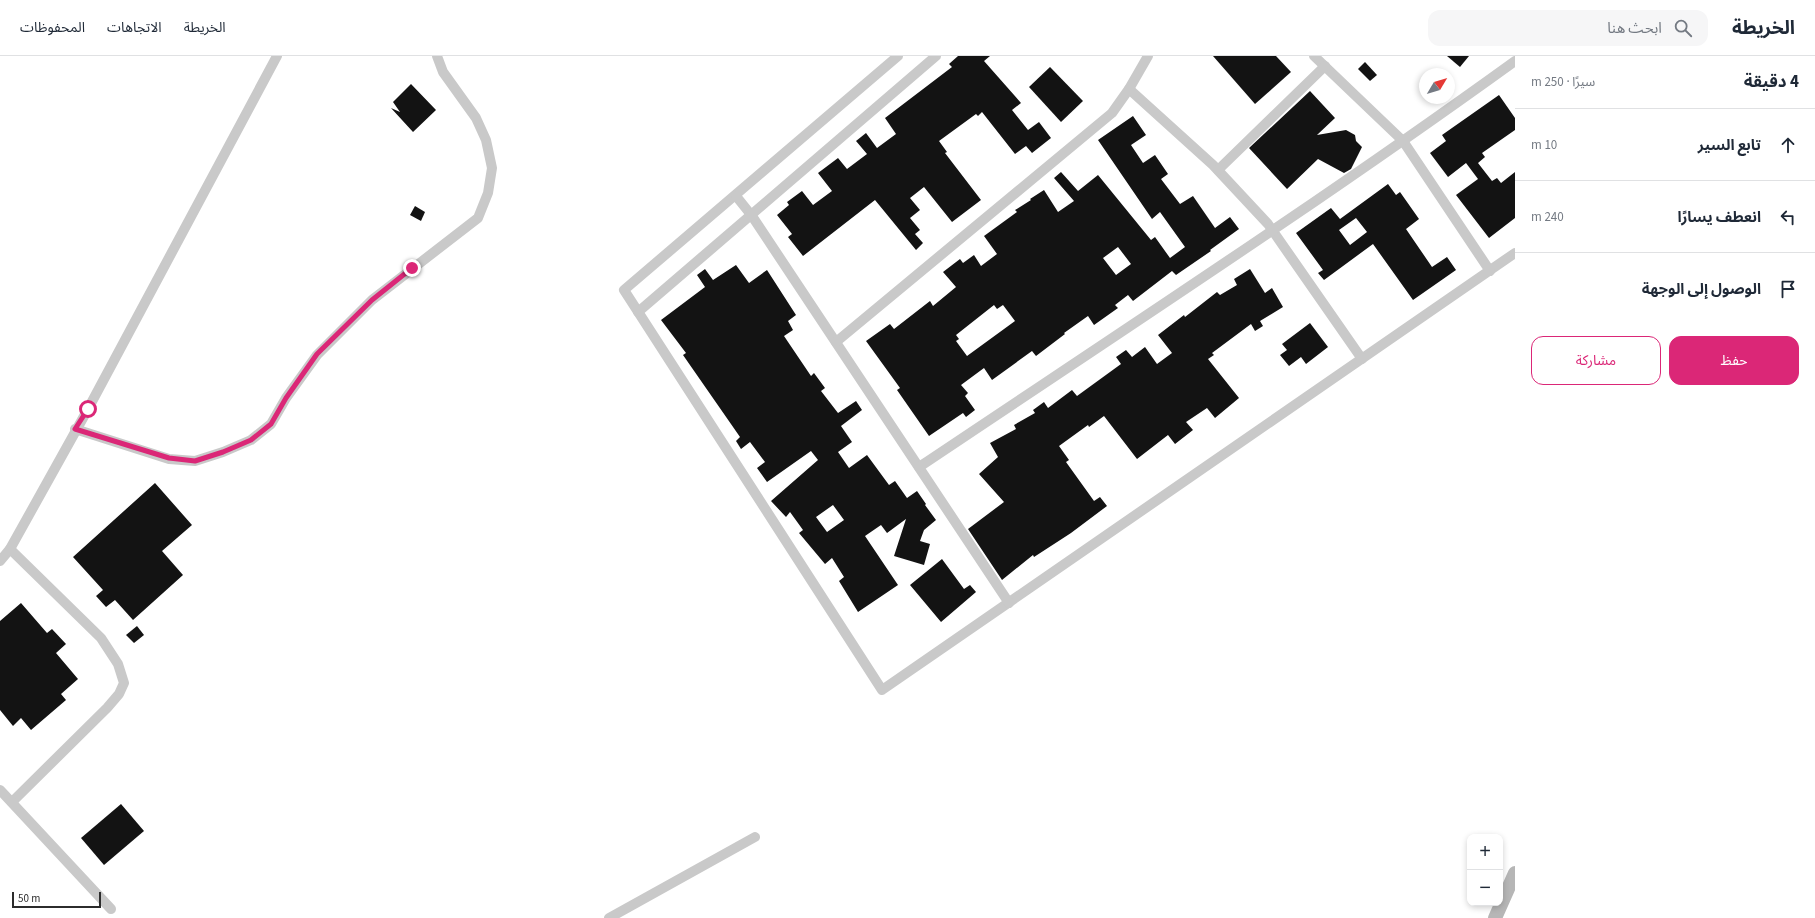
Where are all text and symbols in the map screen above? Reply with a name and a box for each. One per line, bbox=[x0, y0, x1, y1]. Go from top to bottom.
search box bbox=[1428, 10, 1708, 46]
text: الخريطة bbox=[1732, 15, 1795, 42]
icon: search bbox=[1672, 17, 1694, 39]
text: المحفوظات bbox=[20, 18, 85, 38]
text: الاتجاهات bbox=[107, 18, 162, 38]
text: الخريطة bbox=[184, 18, 226, 38]
text: ابحث هنا bbox=[1607, 18, 1662, 39]
north arrow bbox=[1419, 68, 1455, 104]
text: 4 دقيقة bbox=[1744, 70, 1799, 94]
text: سيرًا · 250 m bbox=[1531, 73, 1595, 91]
icon: ahead bbox=[1777, 134, 1799, 156]
text: تابع السير bbox=[1698, 135, 1761, 156]
text: 10 m bbox=[1531, 136, 1557, 154]
icon: left bbox=[1777, 206, 1799, 228]
text: انعطف يسارًا bbox=[1677, 207, 1761, 228]
text: 240 m bbox=[1531, 208, 1564, 226]
route end bbox=[403, 259, 421, 277]
icon: arrive bbox=[1777, 278, 1799, 300]
text: الوصول إلى الوجهة bbox=[1642, 279, 1761, 300]
button: مشاركة bbox=[1531, 336, 1661, 385]
button: حفظ bbox=[1669, 336, 1799, 385]
route start bbox=[79, 400, 97, 418]
map controls bbox=[1467, 834, 1503, 906]
button: + bbox=[1467, 834, 1503, 870]
button: − bbox=[1467, 870, 1503, 906]
scale bar bbox=[12, 890, 101, 909]
text: 50 m bbox=[18, 891, 40, 906]

